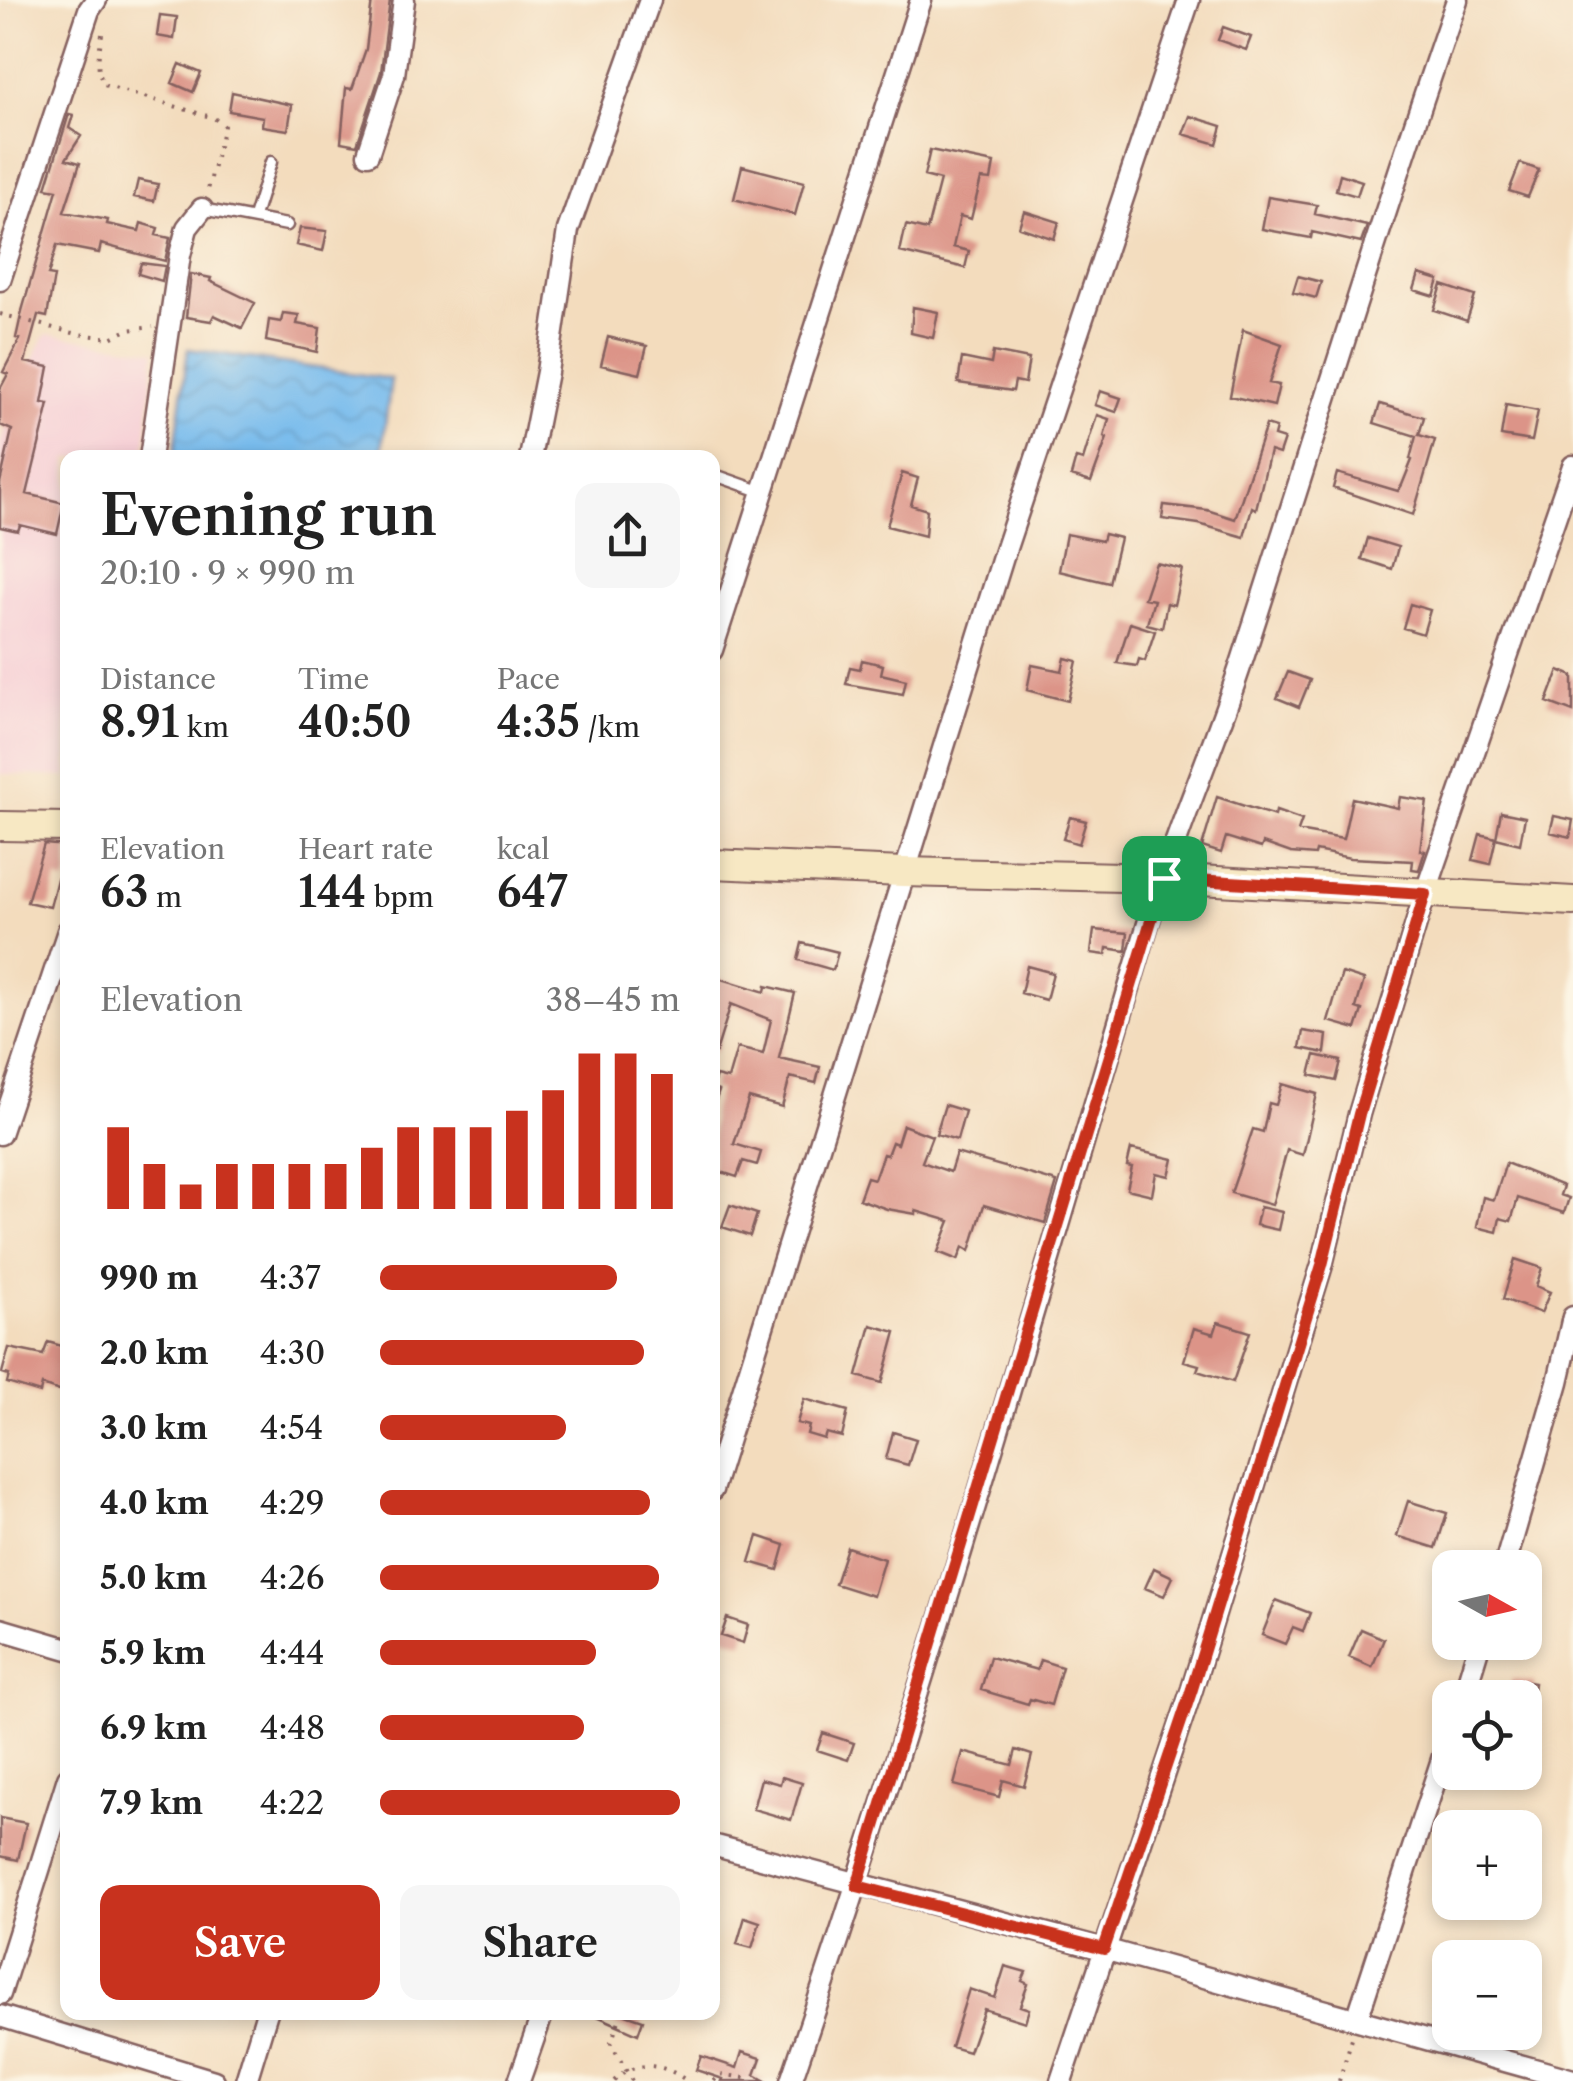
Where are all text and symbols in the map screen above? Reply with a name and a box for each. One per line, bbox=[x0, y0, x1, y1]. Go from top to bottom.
text: Evening run bbox=[100, 482, 437, 549]
button: share bbox=[575, 483, 680, 588]
text: 20:10 · 9 × 990 m bbox=[100, 553, 355, 592]
text: Distance bbox=[100, 662, 216, 696]
text: Time bbox=[298, 662, 369, 696]
text: Pace bbox=[497, 662, 560, 696]
text: 8.91 bbox=[100, 696, 179, 748]
text: 40:50 bbox=[298, 696, 412, 748]
text: 4:35 bbox=[497, 696, 580, 748]
text: km bbox=[179, 710, 229, 744]
text: /km bbox=[580, 710, 640, 744]
text: Elevation bbox=[100, 832, 225, 866]
text: Heart rate bbox=[298, 832, 433, 866]
text: kcal bbox=[497, 832, 550, 866]
pin bbox=[1122, 836, 1207, 921]
icon: arrive bbox=[1137, 851, 1192, 906]
text: 63 bbox=[100, 866, 148, 918]
text: 144 bbox=[298, 866, 366, 918]
text: 647 bbox=[497, 866, 568, 918]
text: m bbox=[148, 880, 182, 914]
text: bpm bbox=[366, 880, 434, 914]
text: Elevation bbox=[100, 980, 243, 1019]
text: 38–45 m bbox=[545, 980, 680, 1019]
text: 990 m bbox=[100, 1258, 198, 1297]
text: 4:37 bbox=[260, 1258, 321, 1297]
text: 2.0 km bbox=[100, 1333, 209, 1372]
text: 4:30 bbox=[260, 1333, 325, 1372]
text: 3.0 km bbox=[100, 1408, 208, 1447]
text: 4:54 bbox=[260, 1408, 323, 1447]
text: 4.0 km bbox=[100, 1483, 209, 1522]
text: 4:29 bbox=[260, 1483, 325, 1522]
north arrow bbox=[1432, 1550, 1542, 1660]
map controls bbox=[1432, 1550, 1542, 2050]
text: 5.0 km bbox=[100, 1558, 208, 1597]
text: 4:26 bbox=[260, 1558, 325, 1597]
text: 5.9 km bbox=[100, 1633, 206, 1672]
text: 4:44 bbox=[260, 1633, 324, 1672]
button: locate bbox=[1432, 1680, 1542, 1790]
text: 6.9 km bbox=[100, 1708, 207, 1747]
text: 4:48 bbox=[260, 1708, 325, 1747]
text: 7.9 km bbox=[100, 1783, 203, 1822]
text: 4:22 bbox=[260, 1783, 324, 1822]
button: + bbox=[1432, 1810, 1542, 1920]
button: Save bbox=[100, 1885, 380, 2000]
button: Share bbox=[400, 1885, 680, 2000]
button: − bbox=[1432, 1940, 1542, 2050]

